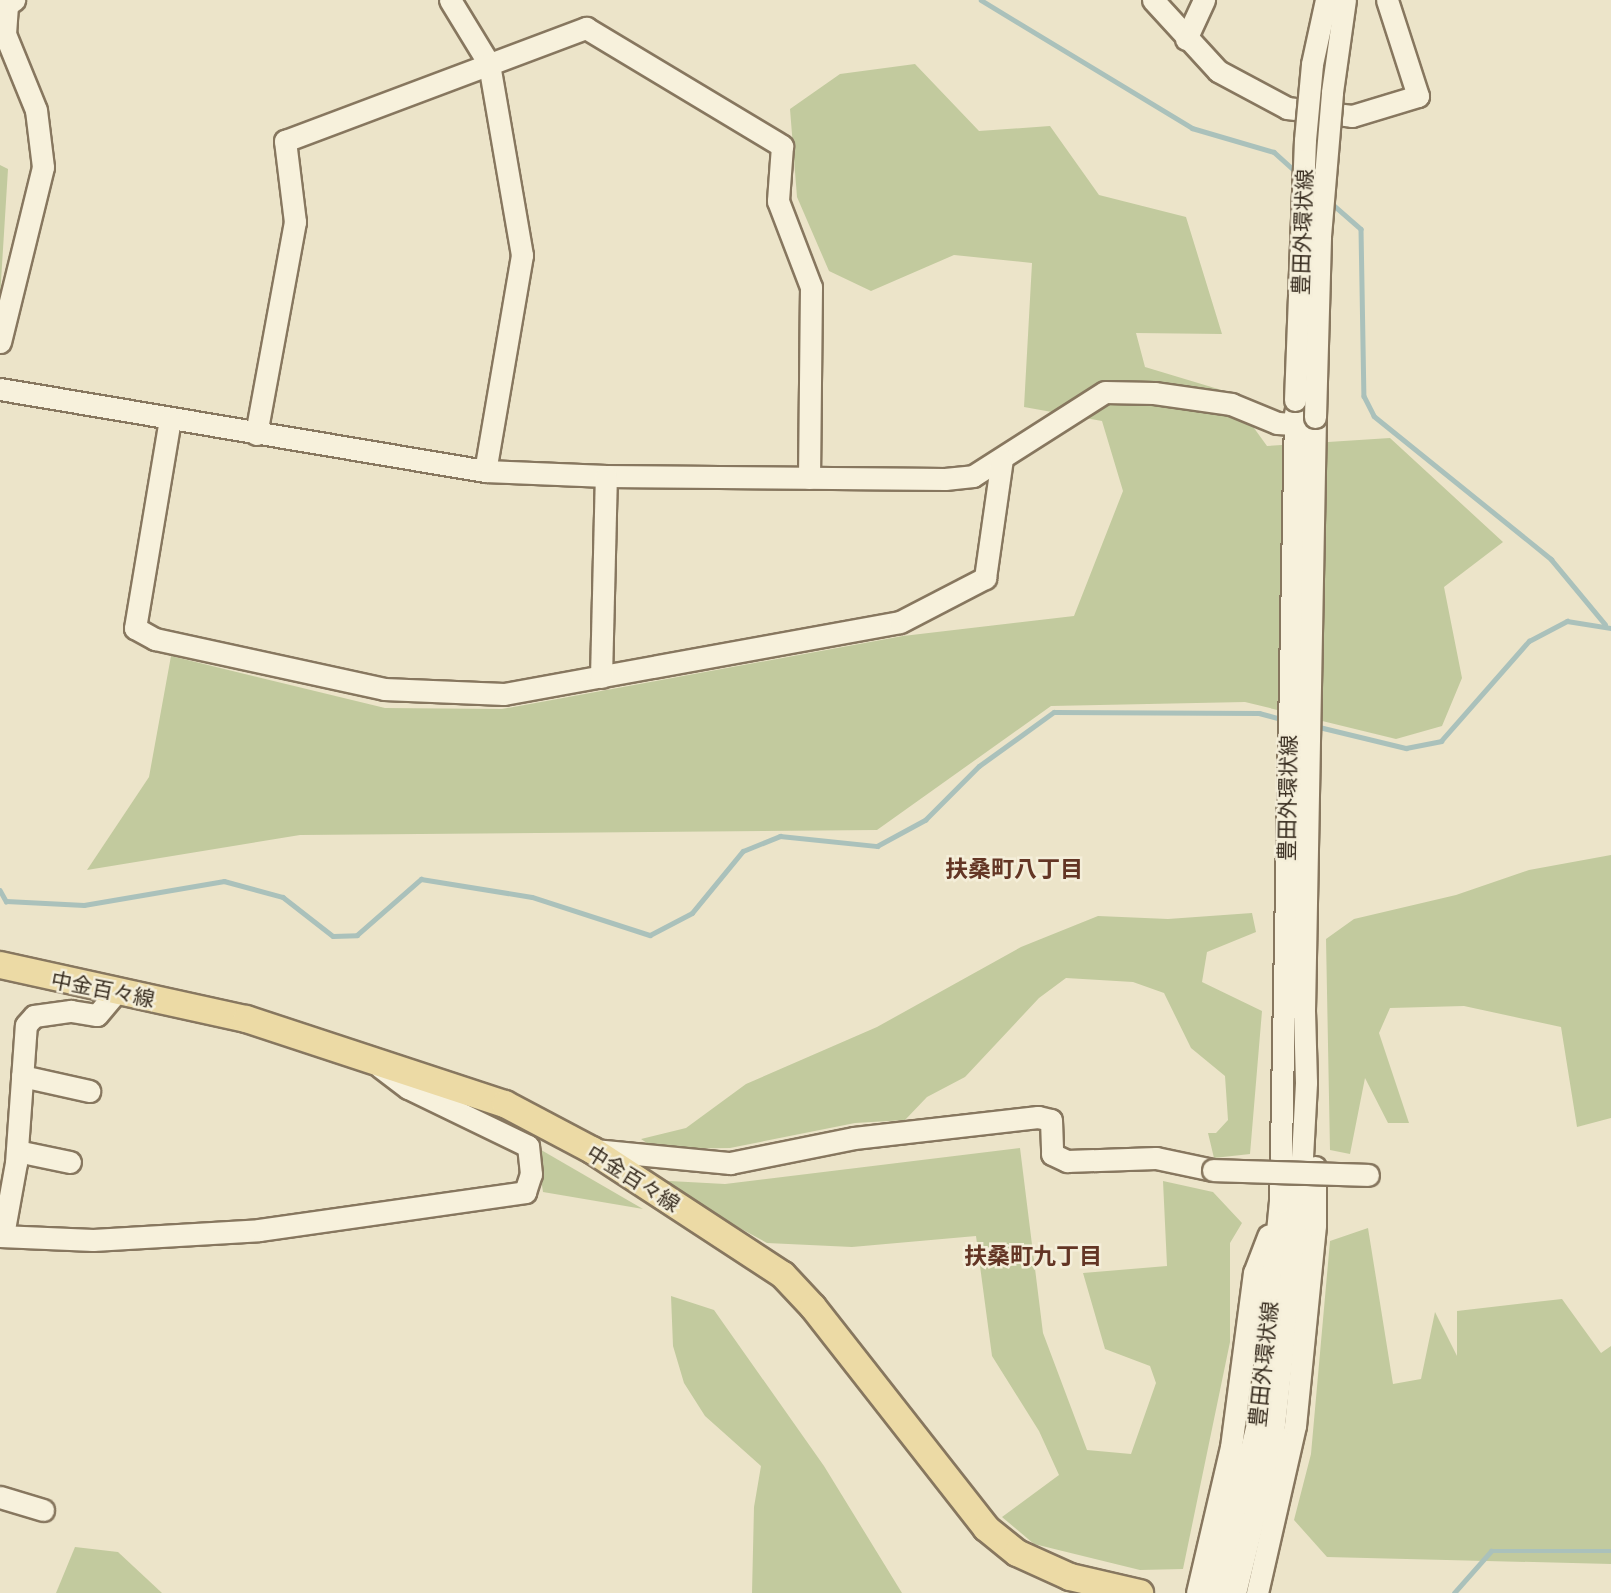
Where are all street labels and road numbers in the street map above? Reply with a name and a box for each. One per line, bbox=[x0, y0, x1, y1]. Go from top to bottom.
street label: 豊田外環状線 bbox=[1286, 169, 1316, 295]
street label: 豊田外環状線 bbox=[1272, 735, 1300, 861]
street label: 中金百々線 bbox=[49, 966, 157, 1010]
street label: 中金百々線 bbox=[583, 1138, 685, 1216]
street label: 豊田外環状線 bbox=[1243, 1300, 1281, 1428]

